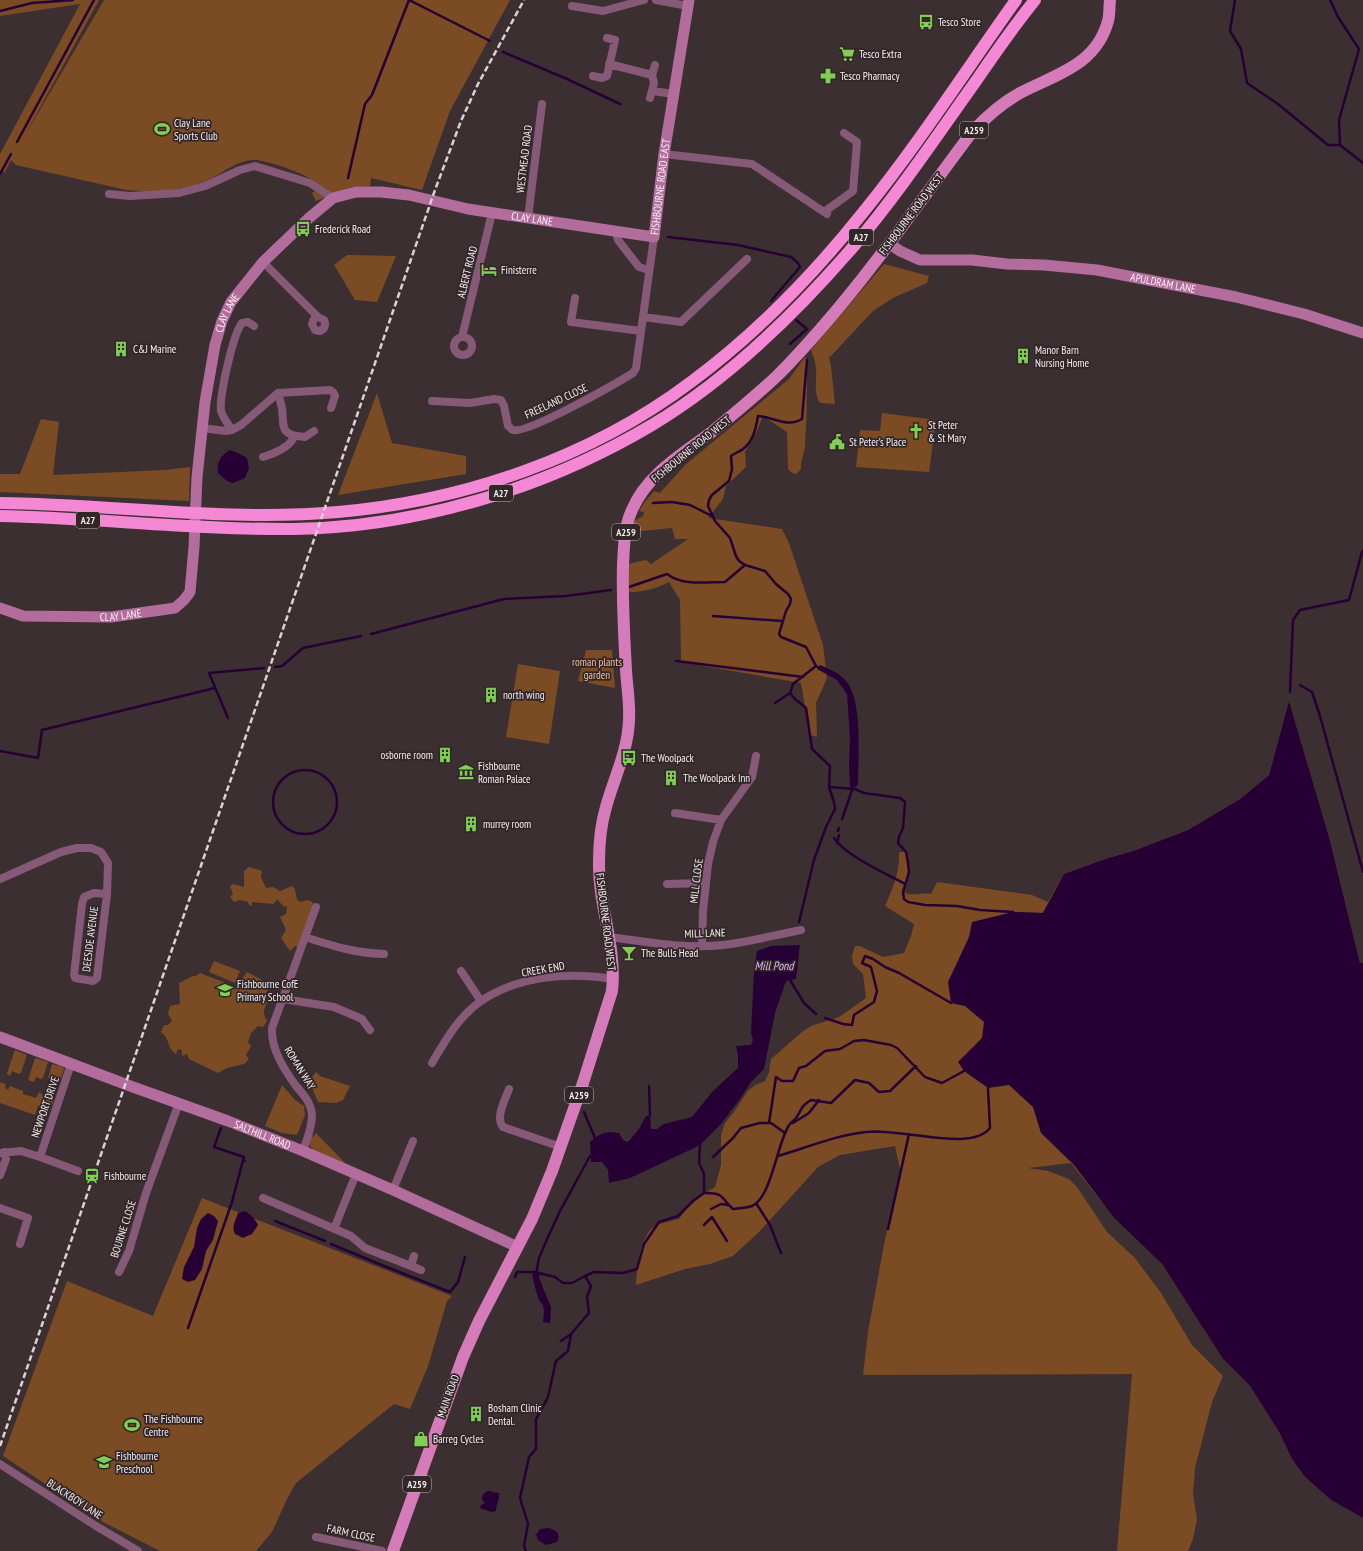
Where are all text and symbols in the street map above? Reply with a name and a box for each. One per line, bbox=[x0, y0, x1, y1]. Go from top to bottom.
bus stop icon: Tesco Store bbox=[917, 13, 935, 31]
place label: Tesco Store bbox=[938, 15, 981, 29]
supermarket icon: Tesco Extra bbox=[838, 45, 856, 63]
place label: Tesco Extra bbox=[859, 47, 902, 61]
pharmacy icon: Tesco Pharmacy bbox=[819, 67, 837, 85]
place label: Tesco Pharmacy bbox=[840, 69, 900, 83]
place label: Clay Lane Sports Club bbox=[174, 116, 218, 143]
sports icon: Clay Lane Sports Club bbox=[153, 120, 171, 138]
road number: A259 bbox=[960, 122, 988, 138]
street label: WESTMEAD ROAD bbox=[513, 124, 535, 194]
street label: FISHBOURNE ROAD EAST bbox=[647, 138, 673, 236]
street label: FISHBOURNE ROAD WEST bbox=[876, 170, 946, 258]
street label: CLAY LANE bbox=[510, 209, 554, 229]
bus stop icon: Frederick Road bbox=[294, 220, 312, 238]
place label: Frederick Road bbox=[315, 222, 371, 236]
road number: A27 bbox=[849, 229, 873, 245]
street label: ALBERT ROAD bbox=[454, 244, 480, 299]
hotel icon: Finisterre bbox=[480, 261, 498, 279]
place label: Finisterre bbox=[501, 263, 537, 277]
street label: APULDRAM LANE bbox=[1129, 270, 1197, 296]
street label: CLAY LANE bbox=[212, 290, 242, 334]
building icon: C&J Marine bbox=[112, 340, 130, 358]
place label: C&J Marine bbox=[133, 342, 177, 356]
place label: Manor Barn Nursing Home bbox=[1035, 343, 1090, 370]
building icon: Manor Barn Nursing Home bbox=[1014, 347, 1032, 365]
street label: FREELAND CLOSE bbox=[522, 380, 590, 422]
street label: FISHBOURNE ROAD WEST bbox=[648, 412, 734, 485]
place label: St Peter & St Mary bbox=[928, 418, 967, 445]
church icon: St Peter & St Mary bbox=[907, 422, 925, 440]
public building icon: St Peter’s Place bbox=[828, 433, 846, 451]
place label: St Peter’s Place bbox=[849, 435, 907, 449]
road number: A27 bbox=[489, 485, 513, 501]
road number: A27 bbox=[76, 512, 100, 528]
road number: A259 bbox=[612, 524, 640, 540]
street label: CLAY LANE bbox=[100, 606, 143, 624]
park label: roman plants garden bbox=[572, 655, 622, 682]
building icon: north wing bbox=[482, 686, 500, 704]
place label: north wing bbox=[503, 688, 545, 702]
building icon: osborne room bbox=[436, 746, 454, 764]
place label: osborne room bbox=[381, 748, 433, 762]
bus stop icon: The Woolpack bbox=[620, 749, 638, 767]
place label: The Woolpack bbox=[641, 751, 695, 765]
place label: Fishbourne Roman Palace bbox=[478, 759, 531, 786]
museum icon: Fishbourne Roman Palace bbox=[457, 763, 475, 781]
building icon: The Woolpack Inn bbox=[662, 769, 680, 787]
place label: The Woolpack Inn bbox=[683, 771, 750, 785]
building icon: murrey room bbox=[462, 815, 480, 833]
place label: murrey room bbox=[483, 817, 531, 831]
street label: MILL CLOSE bbox=[686, 857, 706, 904]
street label: FISHBOURNE ROAD WEST bbox=[593, 872, 619, 972]
street label: DEESIDE AVENUE bbox=[79, 905, 101, 973]
street label: MILL LANE bbox=[684, 925, 726, 941]
bar icon: The Bulls Head bbox=[620, 944, 638, 962]
place label: The Bulls Head bbox=[641, 946, 699, 960]
street label: CREEK END bbox=[520, 958, 566, 980]
water label: Mill Pond bbox=[754, 958, 795, 973]
place label: Fishbourne CofE Primary School bbox=[237, 977, 299, 1004]
school or university icon: Fishbourne CofE Primary School bbox=[216, 981, 234, 999]
street label: ROMAN WAY bbox=[281, 1044, 319, 1092]
street label: NEWPORT DRIVE bbox=[28, 1074, 62, 1140]
road number: A259 bbox=[565, 1087, 593, 1103]
street label: SALTHILL ROAD bbox=[232, 1117, 293, 1152]
station icon: Fishbourne bbox=[83, 1167, 101, 1185]
place label: Fishbourne bbox=[104, 1169, 147, 1183]
street label: BOURNE CLOSE bbox=[107, 1198, 139, 1260]
street label: MAIN ROAD bbox=[434, 1372, 462, 1419]
place label: Bosham Clinic Dental. bbox=[488, 1401, 542, 1428]
building icon: Bosham Clinic Dental. bbox=[467, 1405, 485, 1423]
place label: The Fishbourne Centre bbox=[144, 1412, 203, 1439]
sports icon: The Fishbourne Centre bbox=[123, 1416, 141, 1434]
shop icon: Barreg Cycles bbox=[412, 1430, 430, 1448]
place label: Barreg Cycles bbox=[433, 1432, 484, 1446]
place label: Fishbourne Preschool bbox=[116, 1449, 159, 1476]
school or university icon: Fishbourne Preschool bbox=[95, 1453, 113, 1471]
street label: BLACKBOY LANE bbox=[44, 1476, 106, 1522]
road number: A259 bbox=[403, 1476, 431, 1492]
street label: FARM CLOSE bbox=[326, 1521, 377, 1545]

